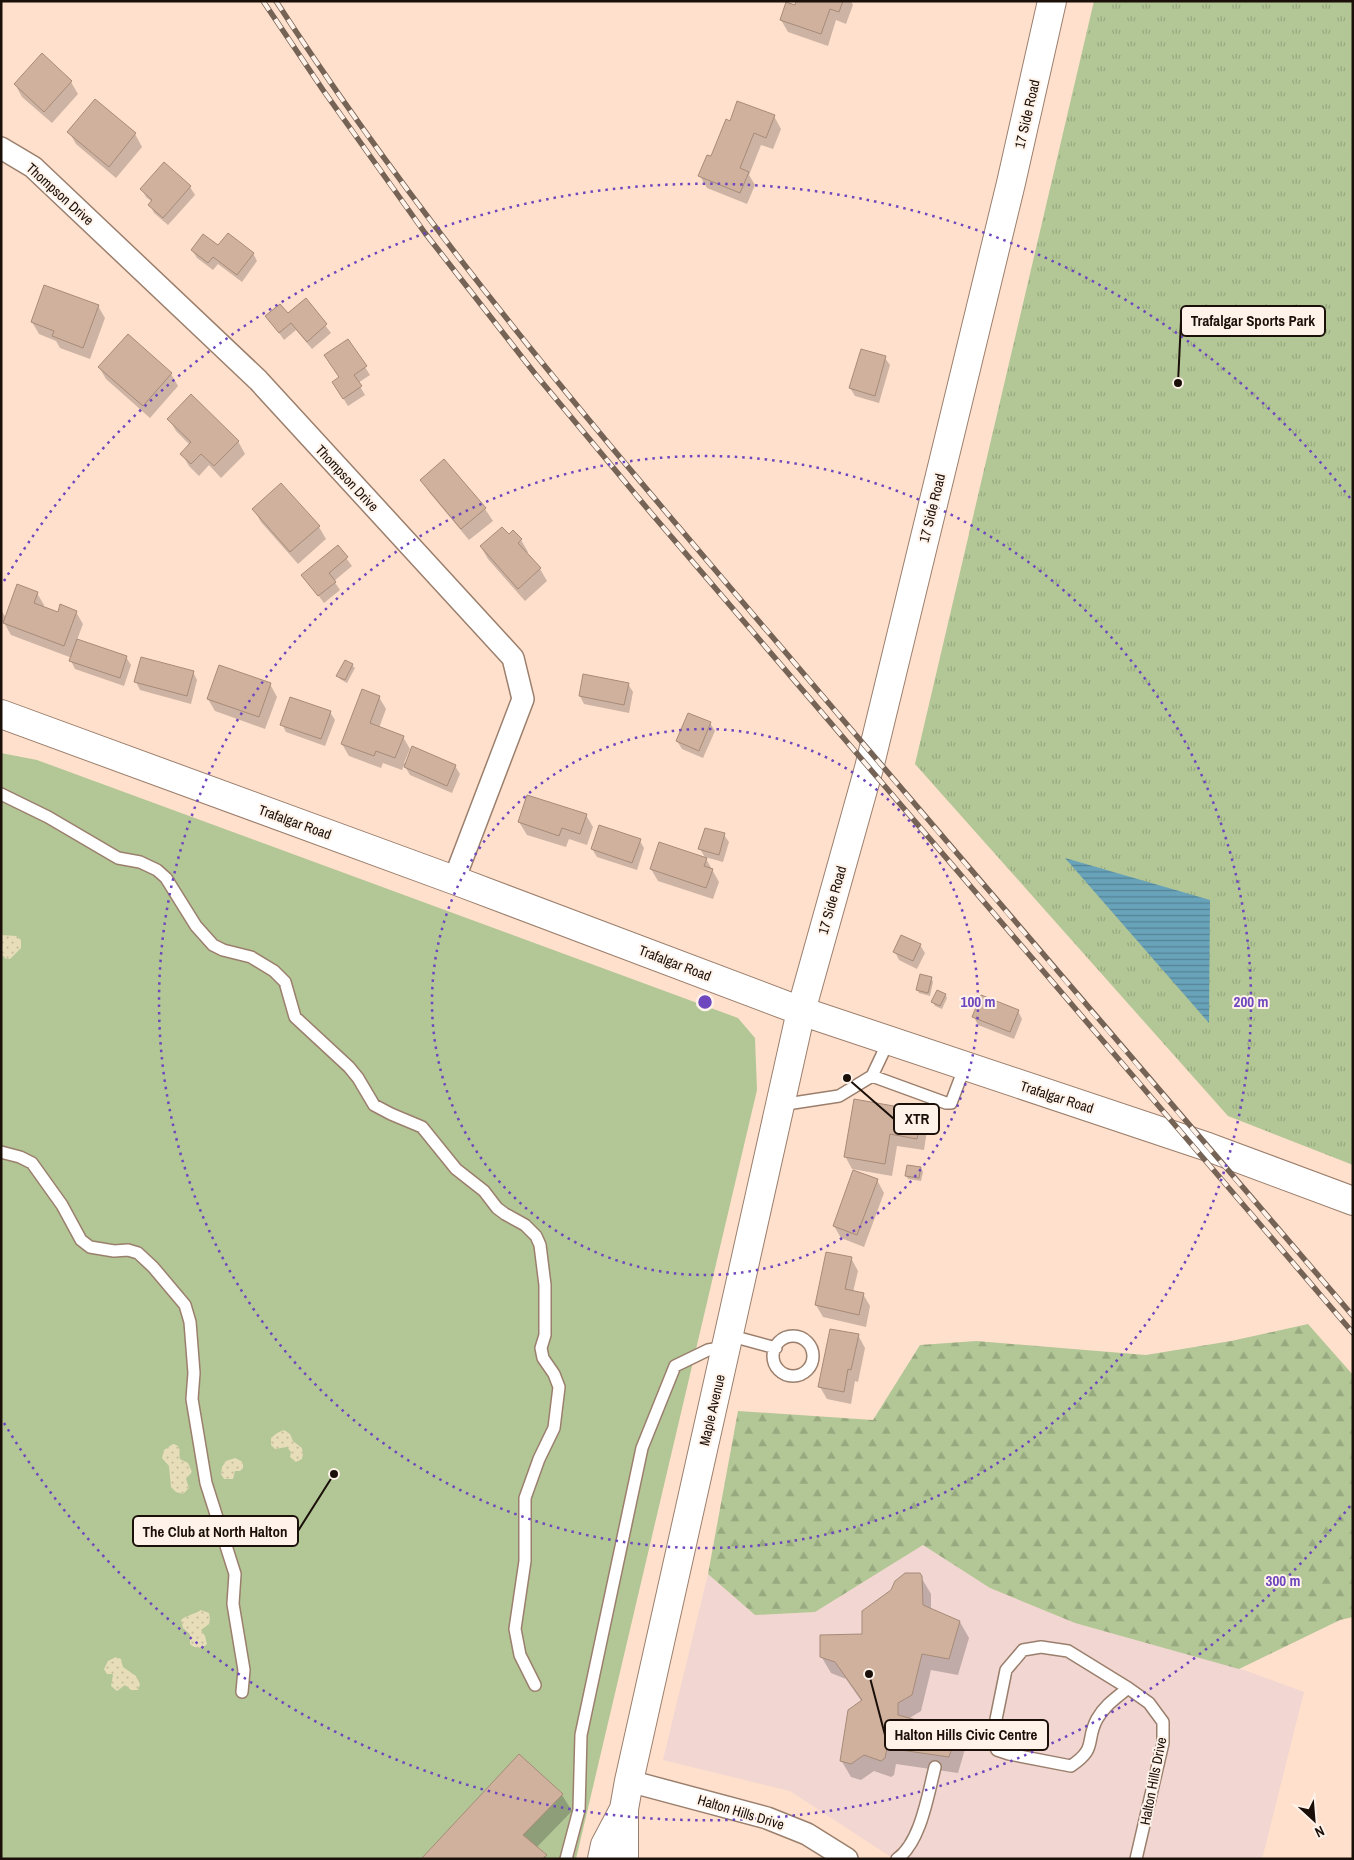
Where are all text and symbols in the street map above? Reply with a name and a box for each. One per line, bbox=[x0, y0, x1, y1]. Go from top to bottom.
street label: 17 Side Road bbox=[1010, 78, 1044, 150]
street label: Thompson Drive bbox=[22, 159, 98, 229]
callout: Trafalgar Sports Park bbox=[1181, 306, 1325, 336]
text: Trafalgar Sports Park bbox=[1191, 310, 1315, 331]
street label: Thompson Drive bbox=[311, 441, 383, 515]
street label: 17 Side Road bbox=[915, 472, 949, 544]
street label: Trafalgar Road bbox=[256, 801, 334, 843]
street label: 17 Side Road bbox=[814, 864, 850, 936]
street label: Trafalgar Road bbox=[636, 941, 714, 985]
text: 100 m bbox=[961, 991, 995, 1012]
text: 200 m bbox=[1234, 991, 1268, 1012]
centre of rings bbox=[696, 993, 714, 1011]
street label: Trafalgar Road bbox=[1018, 1077, 1096, 1117]
callout: XTR bbox=[894, 1104, 939, 1134]
text: XTR bbox=[905, 1108, 929, 1129]
street label: Maple Avenue bbox=[695, 1373, 729, 1447]
callout: The Club at North Halton bbox=[133, 1516, 298, 1546]
text: The Club at North Halton bbox=[143, 1521, 287, 1542]
text: 300 m bbox=[1266, 1570, 1300, 1591]
callout: Halton Hills Civic Centre bbox=[885, 1720, 1048, 1750]
text: Halton Hills Civic Centre bbox=[895, 1724, 1038, 1745]
street label: Halton Hills Drive bbox=[1136, 1735, 1170, 1827]
street label: Halton Hills Drive bbox=[696, 1790, 786, 1834]
north arrow bbox=[1289, 1795, 1339, 1845]
text: N bbox=[1312, 1822, 1327, 1842]

